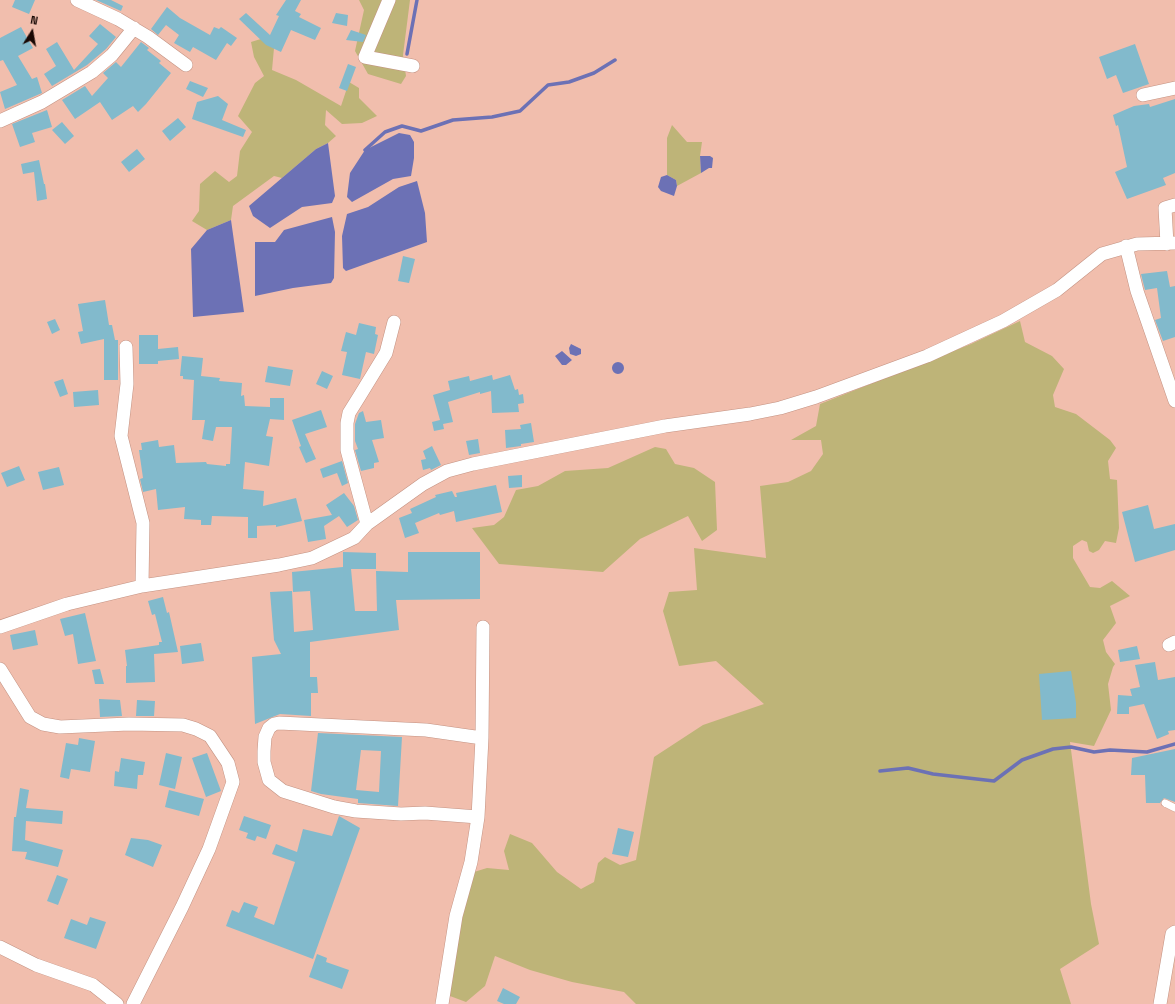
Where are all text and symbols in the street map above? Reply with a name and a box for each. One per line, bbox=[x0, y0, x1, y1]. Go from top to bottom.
north arrow bbox=[12, 12, 52, 52]
text: N bbox=[29, 13, 39, 28]

